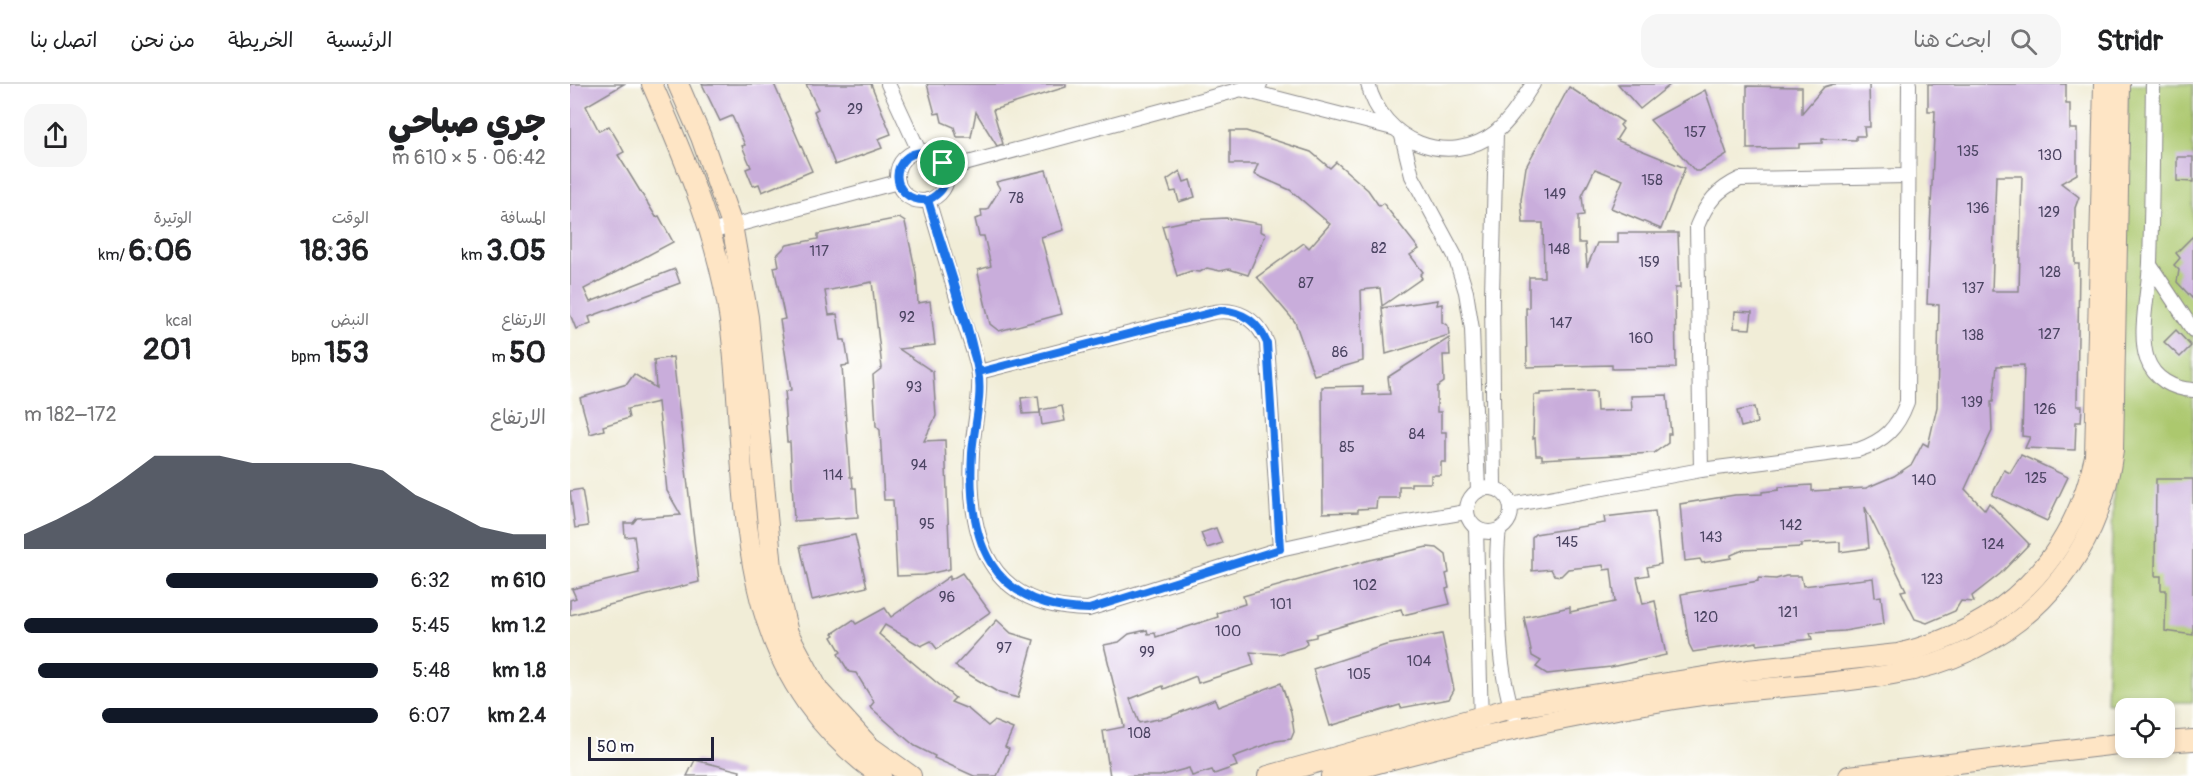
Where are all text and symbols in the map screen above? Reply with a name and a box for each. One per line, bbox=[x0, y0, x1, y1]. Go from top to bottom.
search box bbox=[1641, 14, 2061, 68]
text: Stridr bbox=[2097, 24, 2163, 59]
icon: search bbox=[2007, 25, 2040, 58]
text: ابحث هنا bbox=[1913, 26, 1992, 54]
text: اتصل بنا bbox=[30, 27, 97, 54]
text: من نحن bbox=[130, 27, 195, 54]
text: الخريطة bbox=[228, 27, 293, 54]
text: الرئيسية bbox=[326, 27, 392, 54]
house number: 29 bbox=[847, 100, 863, 119]
text: جري صباحي bbox=[388, 102, 546, 143]
button: share bbox=[24, 104, 87, 167]
house number: 157 bbox=[1684, 123, 1706, 142]
pin bbox=[917, 137, 968, 188]
house number: 135 bbox=[1957, 142, 1979, 161]
text: 06:42 · 5 × 610 m bbox=[392, 145, 546, 170]
icon: arrive bbox=[926, 146, 959, 179]
house number: 130 bbox=[2038, 146, 2062, 165]
house number: 158 bbox=[1641, 171, 1663, 190]
house number: 149 bbox=[1544, 185, 1566, 204]
house number: 78 bbox=[1008, 189, 1024, 208]
house number: 136 bbox=[1967, 199, 1989, 218]
house number: 129 bbox=[2038, 203, 2060, 222]
text: الوتيرة bbox=[153, 208, 192, 228]
text: الوقت bbox=[332, 208, 369, 228]
text: المسافة bbox=[500, 208, 546, 228]
text: 6:06 bbox=[129, 232, 192, 269]
text: 18:36 bbox=[300, 232, 369, 269]
text: 3.05 bbox=[486, 232, 546, 269]
house number: 82 bbox=[1371, 239, 1387, 258]
house number: 148 bbox=[1548, 240, 1570, 259]
house number: 117 bbox=[809, 242, 829, 261]
text: /km bbox=[98, 245, 129, 265]
text: km bbox=[462, 245, 486, 265]
house number: 159 bbox=[1638, 253, 1660, 272]
house number: 128 bbox=[2039, 263, 2061, 282]
house number: 87 bbox=[1298, 274, 1314, 293]
house number: 137 bbox=[1962, 279, 1984, 298]
house number: 92 bbox=[899, 308, 915, 327]
text: النبض bbox=[331, 310, 369, 330]
text: الارتفاع bbox=[501, 310, 546, 330]
text: kcal bbox=[166, 311, 192, 331]
house number: 147 bbox=[1550, 314, 1572, 333]
house number: 127 bbox=[2038, 325, 2060, 344]
house number: 138 bbox=[1962, 326, 1984, 345]
house number: 160 bbox=[1629, 329, 1653, 348]
text: 201 bbox=[143, 331, 192, 368]
text: 153 bbox=[324, 334, 369, 371]
text: 50 bbox=[509, 334, 546, 371]
house number: 86 bbox=[1332, 343, 1348, 362]
text: bpm bbox=[291, 347, 324, 367]
text: m bbox=[492, 347, 509, 367]
house number: 93 bbox=[906, 378, 922, 397]
house number: 139 bbox=[1961, 393, 1983, 412]
house number: 126 bbox=[2034, 400, 2056, 419]
text: 172–182 m bbox=[24, 402, 117, 427]
text: الارتفاع bbox=[490, 405, 546, 430]
house number: 84 bbox=[1409, 425, 1425, 444]
house number: 85 bbox=[1339, 438, 1355, 457]
house number: 94 bbox=[911, 456, 928, 475]
house number: 114 bbox=[823, 466, 844, 485]
house number: 125 bbox=[2025, 469, 2047, 488]
house number: 140 bbox=[1912, 471, 1936, 490]
house number: 95 bbox=[919, 515, 935, 534]
house number: 142 bbox=[1780, 516, 1802, 535]
house number: 143 bbox=[1700, 528, 1722, 547]
house number: 145 bbox=[1556, 533, 1578, 552]
house number: 124 bbox=[1982, 535, 2005, 554]
text: 6:32 bbox=[411, 568, 450, 593]
text: 610 m bbox=[491, 568, 546, 593]
house number: 123 bbox=[1921, 570, 1943, 589]
house number: 102 bbox=[1353, 576, 1377, 595]
house number: 96 bbox=[939, 588, 955, 607]
house number: 101 bbox=[1270, 595, 1292, 614]
house number: 121 bbox=[1778, 603, 1798, 622]
house number: 120 bbox=[1694, 608, 1718, 627]
text: 5:45 bbox=[411, 613, 450, 638]
text: 1.2 km bbox=[492, 613, 546, 638]
house number: 100 bbox=[1215, 622, 1241, 641]
house number: 97 bbox=[996, 639, 1012, 658]
house number: 99 bbox=[1139, 643, 1155, 662]
house number: 104 bbox=[1407, 652, 1432, 671]
text: 5:48 bbox=[412, 658, 450, 683]
text: 1.8 km bbox=[493, 658, 546, 683]
house number: 105 bbox=[1347, 665, 1371, 684]
map controls bbox=[2115, 698, 2175, 758]
button: locate bbox=[2115, 698, 2175, 758]
text: 6:07 bbox=[409, 703, 450, 728]
text: 2.4 km bbox=[488, 703, 546, 728]
house number: 108 bbox=[1127, 724, 1151, 743]
scale bar bbox=[588, 734, 714, 762]
text: 50 m bbox=[597, 737, 634, 757]

